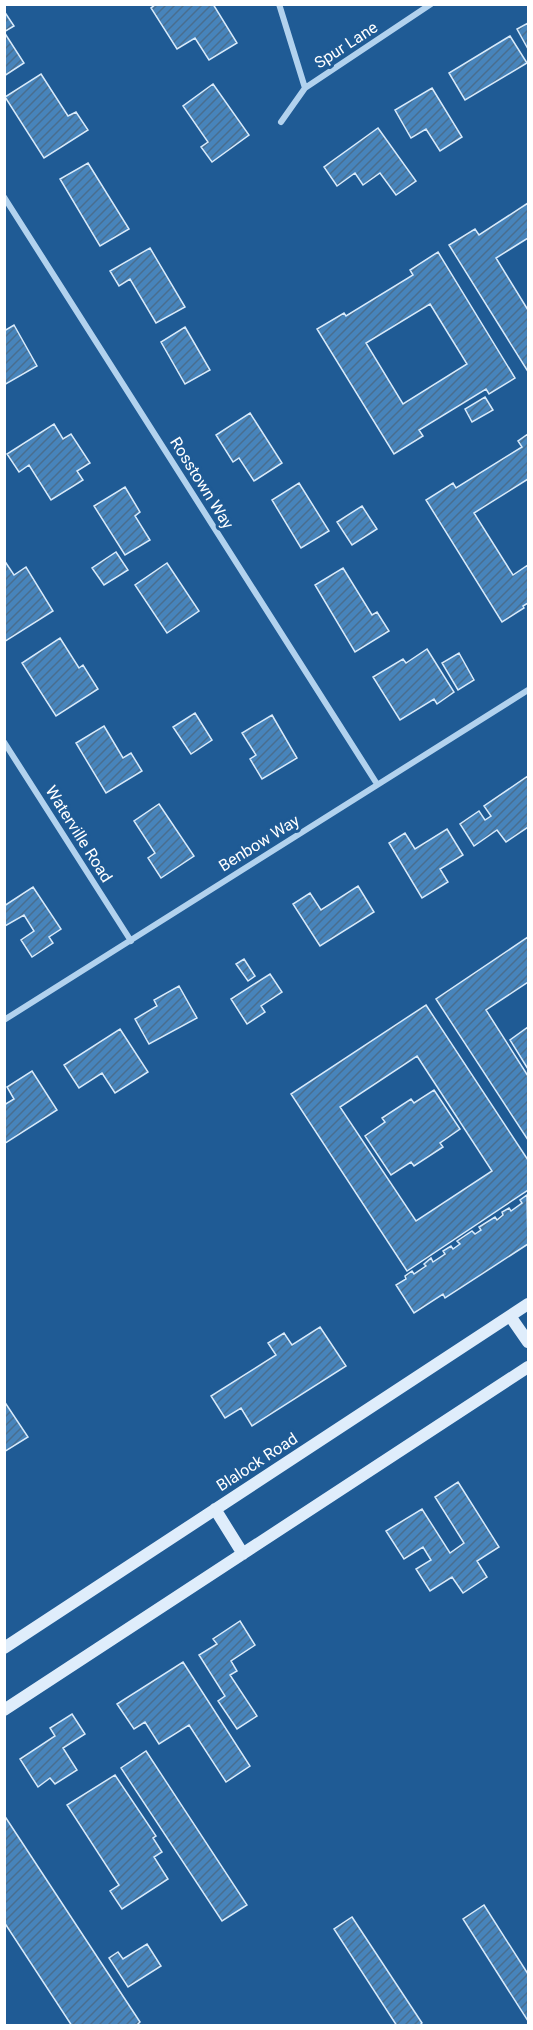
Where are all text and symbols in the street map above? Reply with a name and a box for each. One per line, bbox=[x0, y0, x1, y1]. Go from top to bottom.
street label: Spur Lane bbox=[311, 18, 381, 72]
street label: Rosstown Way bbox=[166, 434, 238, 533]
street label: Waterville Road bbox=[42, 782, 116, 886]
street label: Benbow Way bbox=[215, 810, 303, 875]
street label: Blalock Road bbox=[213, 1429, 301, 1495]

